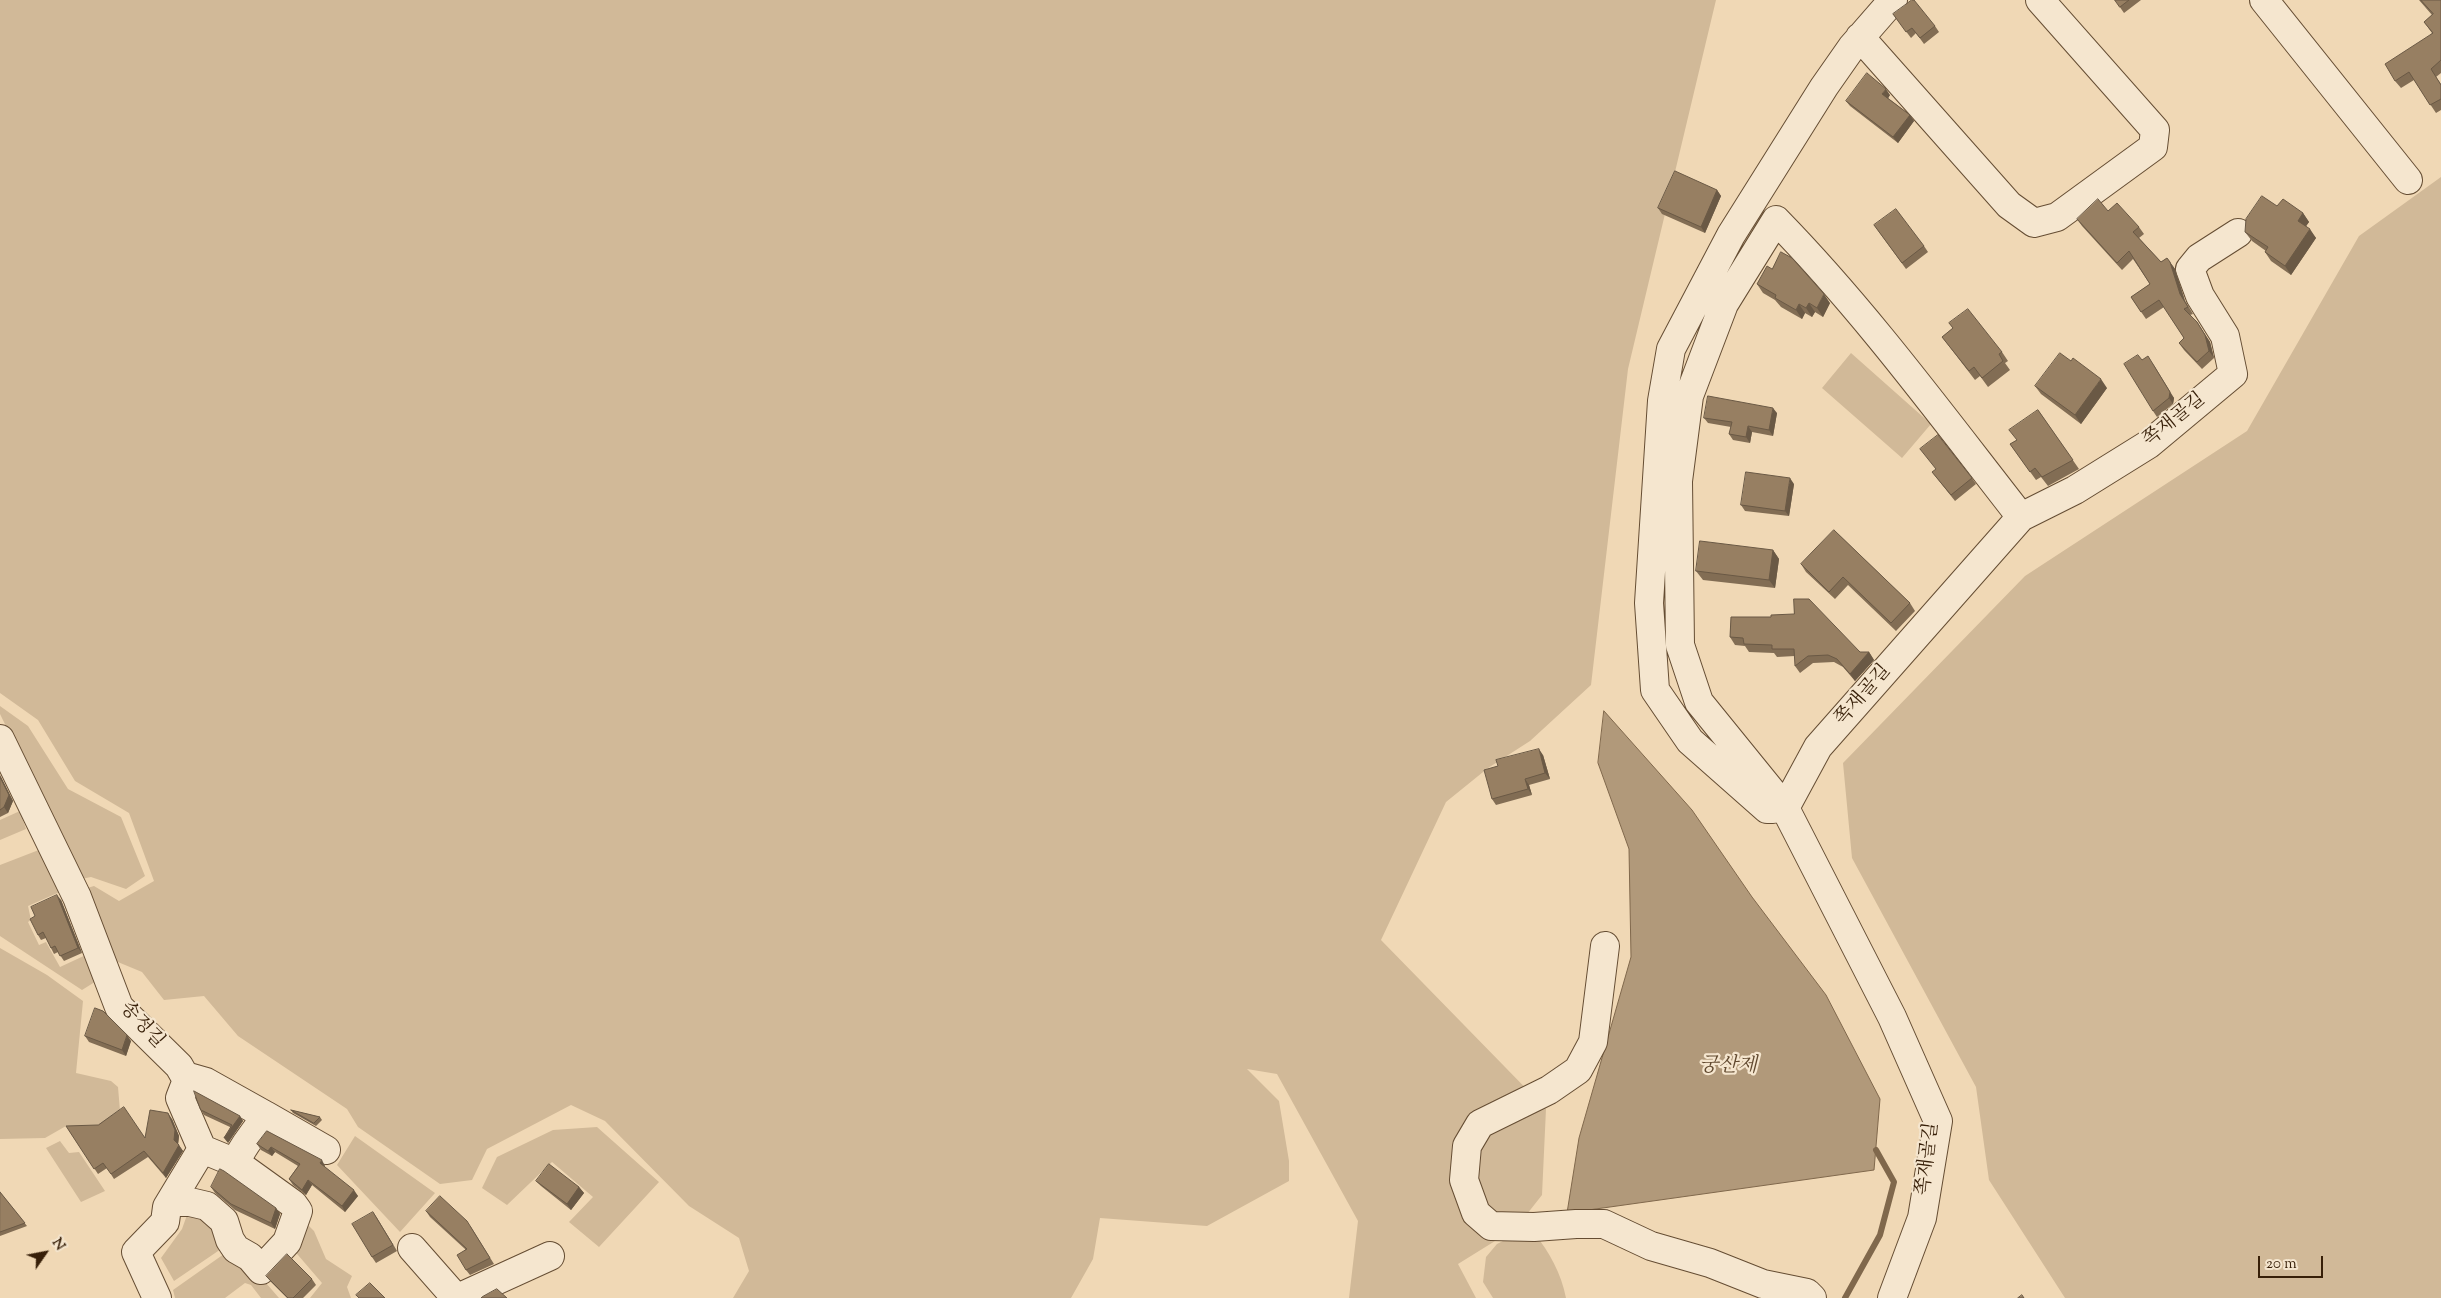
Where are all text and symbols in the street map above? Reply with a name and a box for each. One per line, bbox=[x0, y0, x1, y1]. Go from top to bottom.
street label: 쪽재골길 bbox=[2139, 389, 2211, 453]
street label: 쪽재골길 bbox=[1831, 661, 1897, 731]
street label: 송정길 bbox=[114, 998, 168, 1054]
water label: 궁산제 bbox=[1699, 1056, 1757, 1080]
street label: 쪽재골길 bbox=[1913, 1121, 1945, 1197]
north arrow bbox=[20, 1228, 70, 1278]
text: N bbox=[46, 1235, 69, 1255]
scale bar bbox=[2261, 1246, 2326, 1278]
text: 20 m bbox=[2266, 1254, 2297, 1275]

